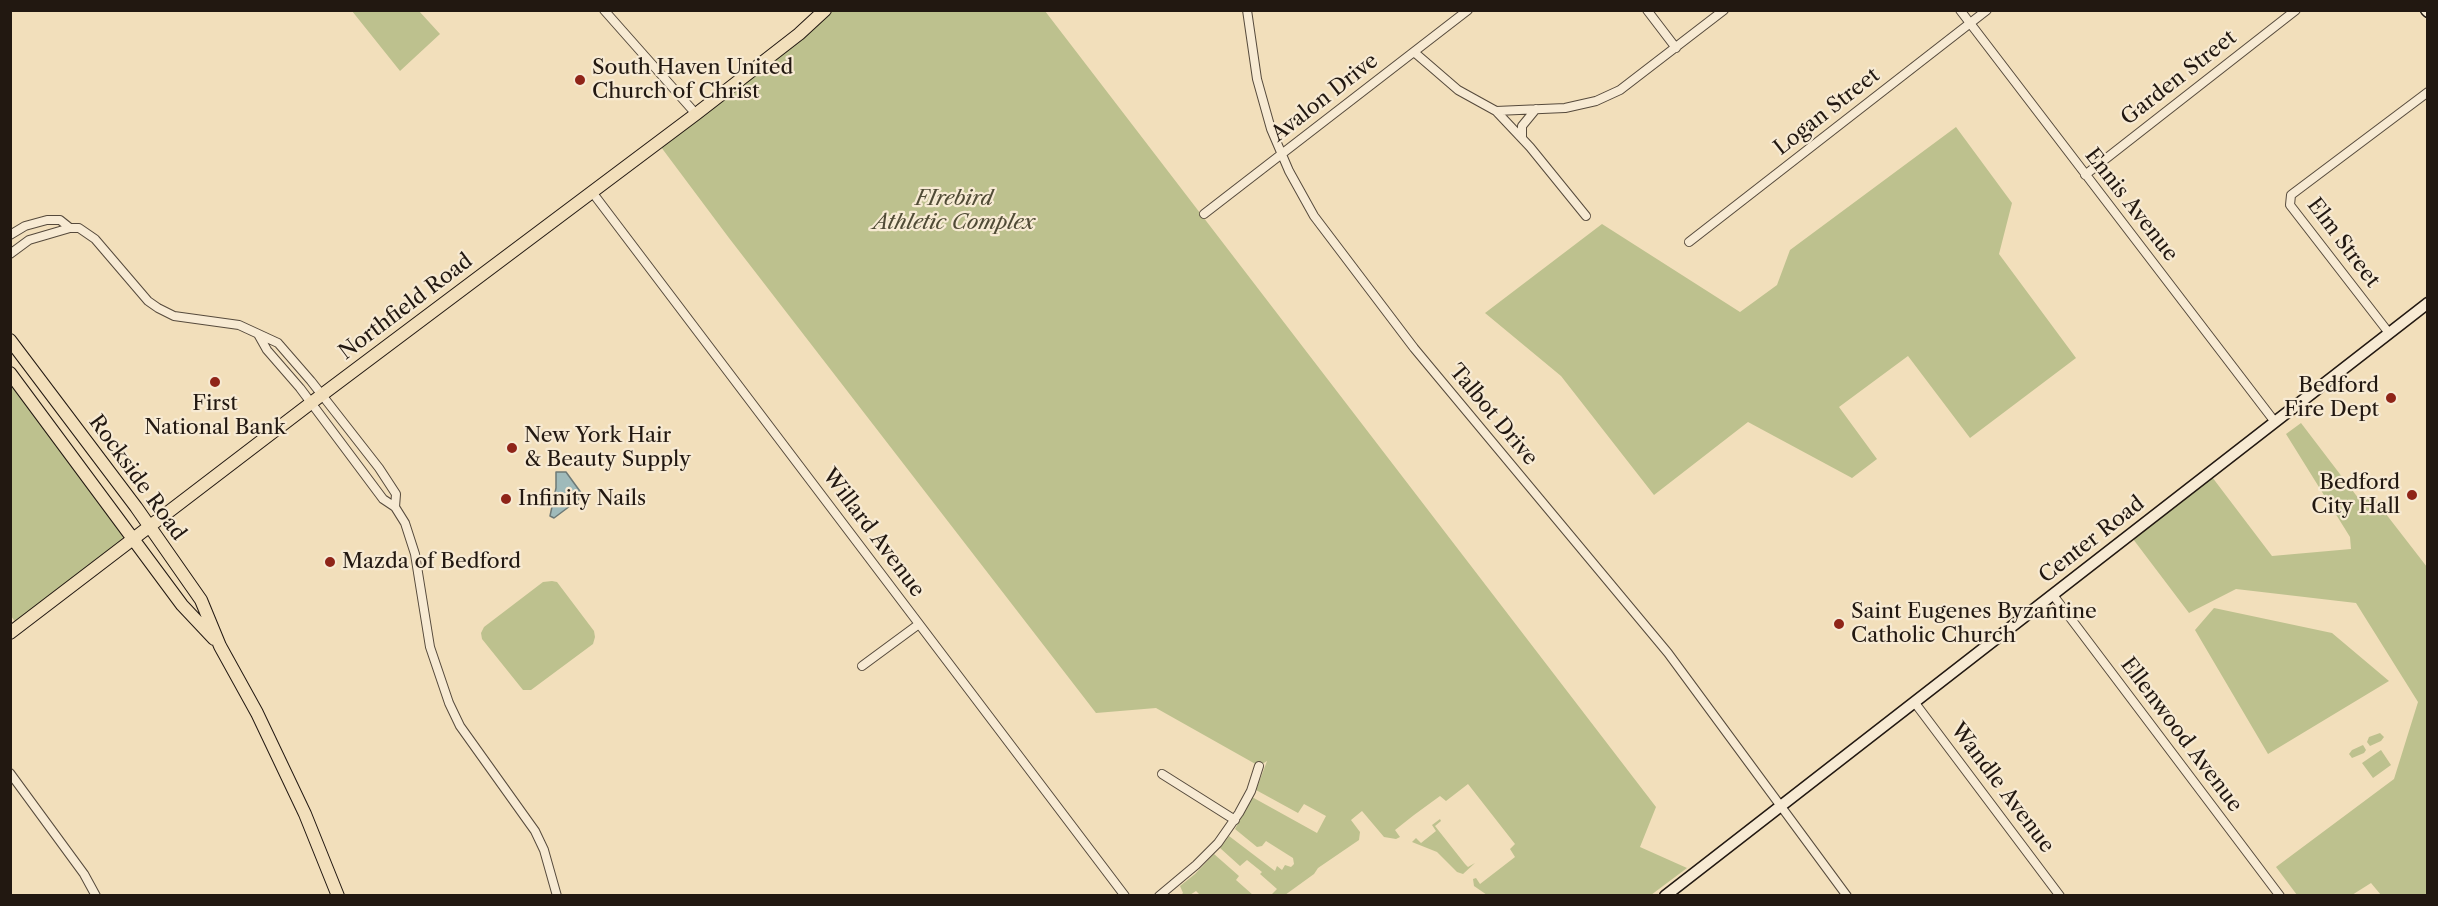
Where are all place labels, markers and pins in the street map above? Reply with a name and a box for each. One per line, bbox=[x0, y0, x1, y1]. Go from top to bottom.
place label: South Haven United Church of Christ bbox=[592, 55, 793, 105]
marker: South Haven United Church of Christ bbox=[573, 73, 587, 87]
place label: Bedford Fire Dept bbox=[2284, 373, 2379, 423]
marker: First National Bank bbox=[208, 375, 222, 389]
place label: First National Bank bbox=[144, 391, 286, 441]
marker: Bedford Fire Dept bbox=[2384, 391, 2398, 405]
place label: New York Hair & Beauty Supply bbox=[524, 423, 691, 473]
marker: New York Hair & Beauty Supply bbox=[505, 441, 519, 455]
place label: Bedford City Hall bbox=[2311, 470, 2400, 520]
place label: Infinity Nails bbox=[518, 486, 646, 512]
marker: Bedford City Hall bbox=[2405, 488, 2419, 502]
marker: Infinity Nails bbox=[499, 492, 513, 506]
place label: Mazda of Bedford bbox=[342, 549, 521, 575]
marker: Mazda of Bedford bbox=[323, 555, 337, 569]
place label: Saint Eugenes Byzantine Catholic Church bbox=[1851, 599, 2097, 649]
marker: Saint Eugenes Byzantine Catholic Church bbox=[1832, 617, 1846, 631]

